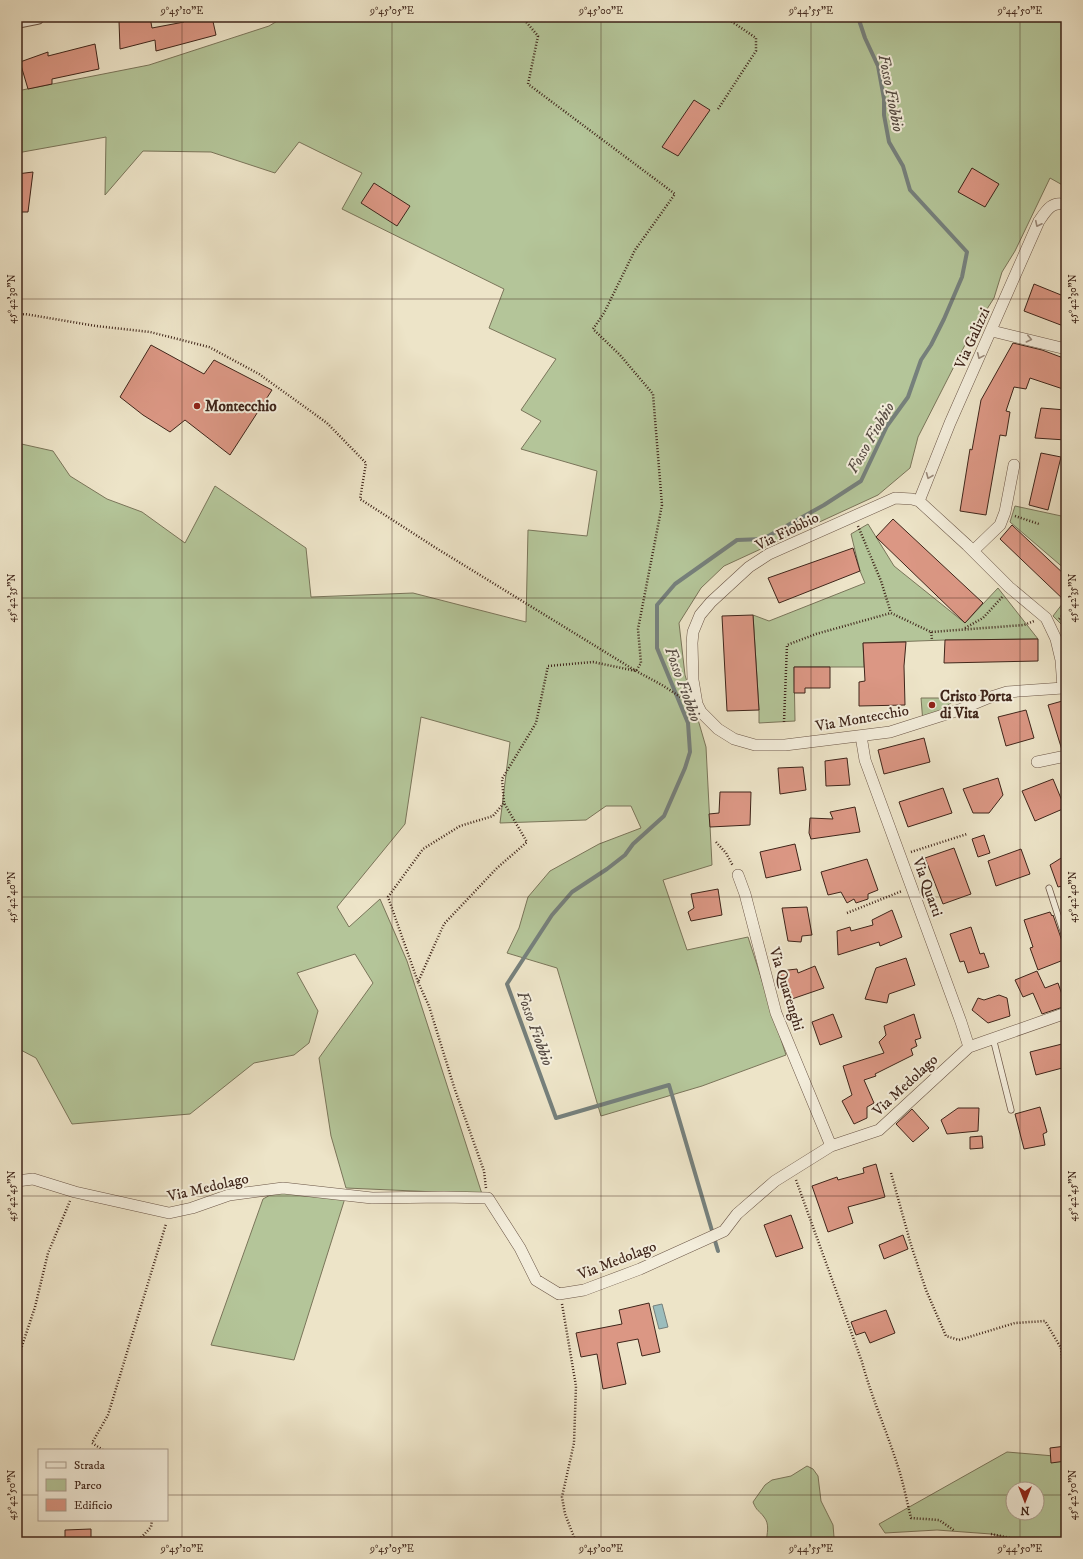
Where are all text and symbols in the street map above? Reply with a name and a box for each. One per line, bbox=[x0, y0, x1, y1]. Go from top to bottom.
text: 9°45'10"E bbox=[160, 5, 203, 17]
text: 9°45'05"E bbox=[369, 5, 414, 17]
text: 9°45'00"E bbox=[578, 5, 623, 17]
text: 9°44'55"E bbox=[788, 5, 833, 17]
text: 9°44'50"E bbox=[997, 5, 1042, 17]
water label: Fosso Fiobbio bbox=[874, 53, 908, 134]
one-way arrow bbox=[1035, 220, 1043, 228]
text: 45°42'30"N bbox=[6, 274, 18, 324]
text: 45°42'30"N bbox=[1067, 274, 1079, 324]
street label: Via Galizzi bbox=[950, 305, 994, 373]
one-way arrow bbox=[1025, 334, 1032, 343]
one-way arrow bbox=[977, 352, 985, 360]
place label: Montecchio bbox=[205, 397, 277, 416]
water label: Fosso Fiobbio bbox=[843, 398, 899, 477]
marker: Montecchio bbox=[192, 401, 202, 411]
one-way arrow bbox=[926, 472, 934, 479]
street label: Via Fiobbio bbox=[751, 508, 822, 555]
text: 45°42'35"N bbox=[6, 574, 18, 622]
text: 45°42'35"N bbox=[1067, 574, 1079, 622]
water label: Fosso Fiobbio bbox=[660, 644, 706, 725]
place label: Cristo Porta di Vita bbox=[940, 687, 1013, 723]
marker: Cristo Porta di Vita bbox=[927, 700, 937, 710]
street label: Via Montecchio bbox=[813, 701, 910, 736]
street label: Via Quarti bbox=[908, 854, 947, 920]
text: 45°42'40"N bbox=[6, 871, 18, 923]
text: 45°42'40"N bbox=[1067, 871, 1079, 923]
street label: Via Quarenghi bbox=[765, 944, 808, 1033]
water label: Fosso Fiobbio bbox=[512, 988, 558, 1069]
street label: Via Medolago bbox=[868, 1050, 942, 1121]
street label: Via Medolago bbox=[165, 1169, 251, 1206]
text: 45°42'45"N bbox=[6, 1171, 18, 1221]
text: 45°42'45"N bbox=[1067, 1171, 1079, 1221]
street label: Via Medolago bbox=[574, 1237, 659, 1285]
legend bbox=[38, 1449, 168, 1521]
text: Strada bbox=[74, 1458, 106, 1473]
text: 45°42'50"N bbox=[6, 1470, 18, 1520]
text: 45°42'50"N bbox=[1067, 1470, 1079, 1520]
text: Parco bbox=[74, 1478, 102, 1493]
north arrow bbox=[1005, 1481, 1045, 1521]
text: Edificio bbox=[74, 1498, 113, 1513]
text: N bbox=[1020, 1503, 1030, 1517]
text: 9°45'10"E bbox=[160, 1543, 203, 1555]
text: 9°45'05"E bbox=[369, 1543, 414, 1555]
text: 9°45'00"E bbox=[578, 1543, 623, 1555]
text: 9°44'55"E bbox=[788, 1543, 833, 1555]
text: 9°44'50"E bbox=[997, 1543, 1042, 1555]

